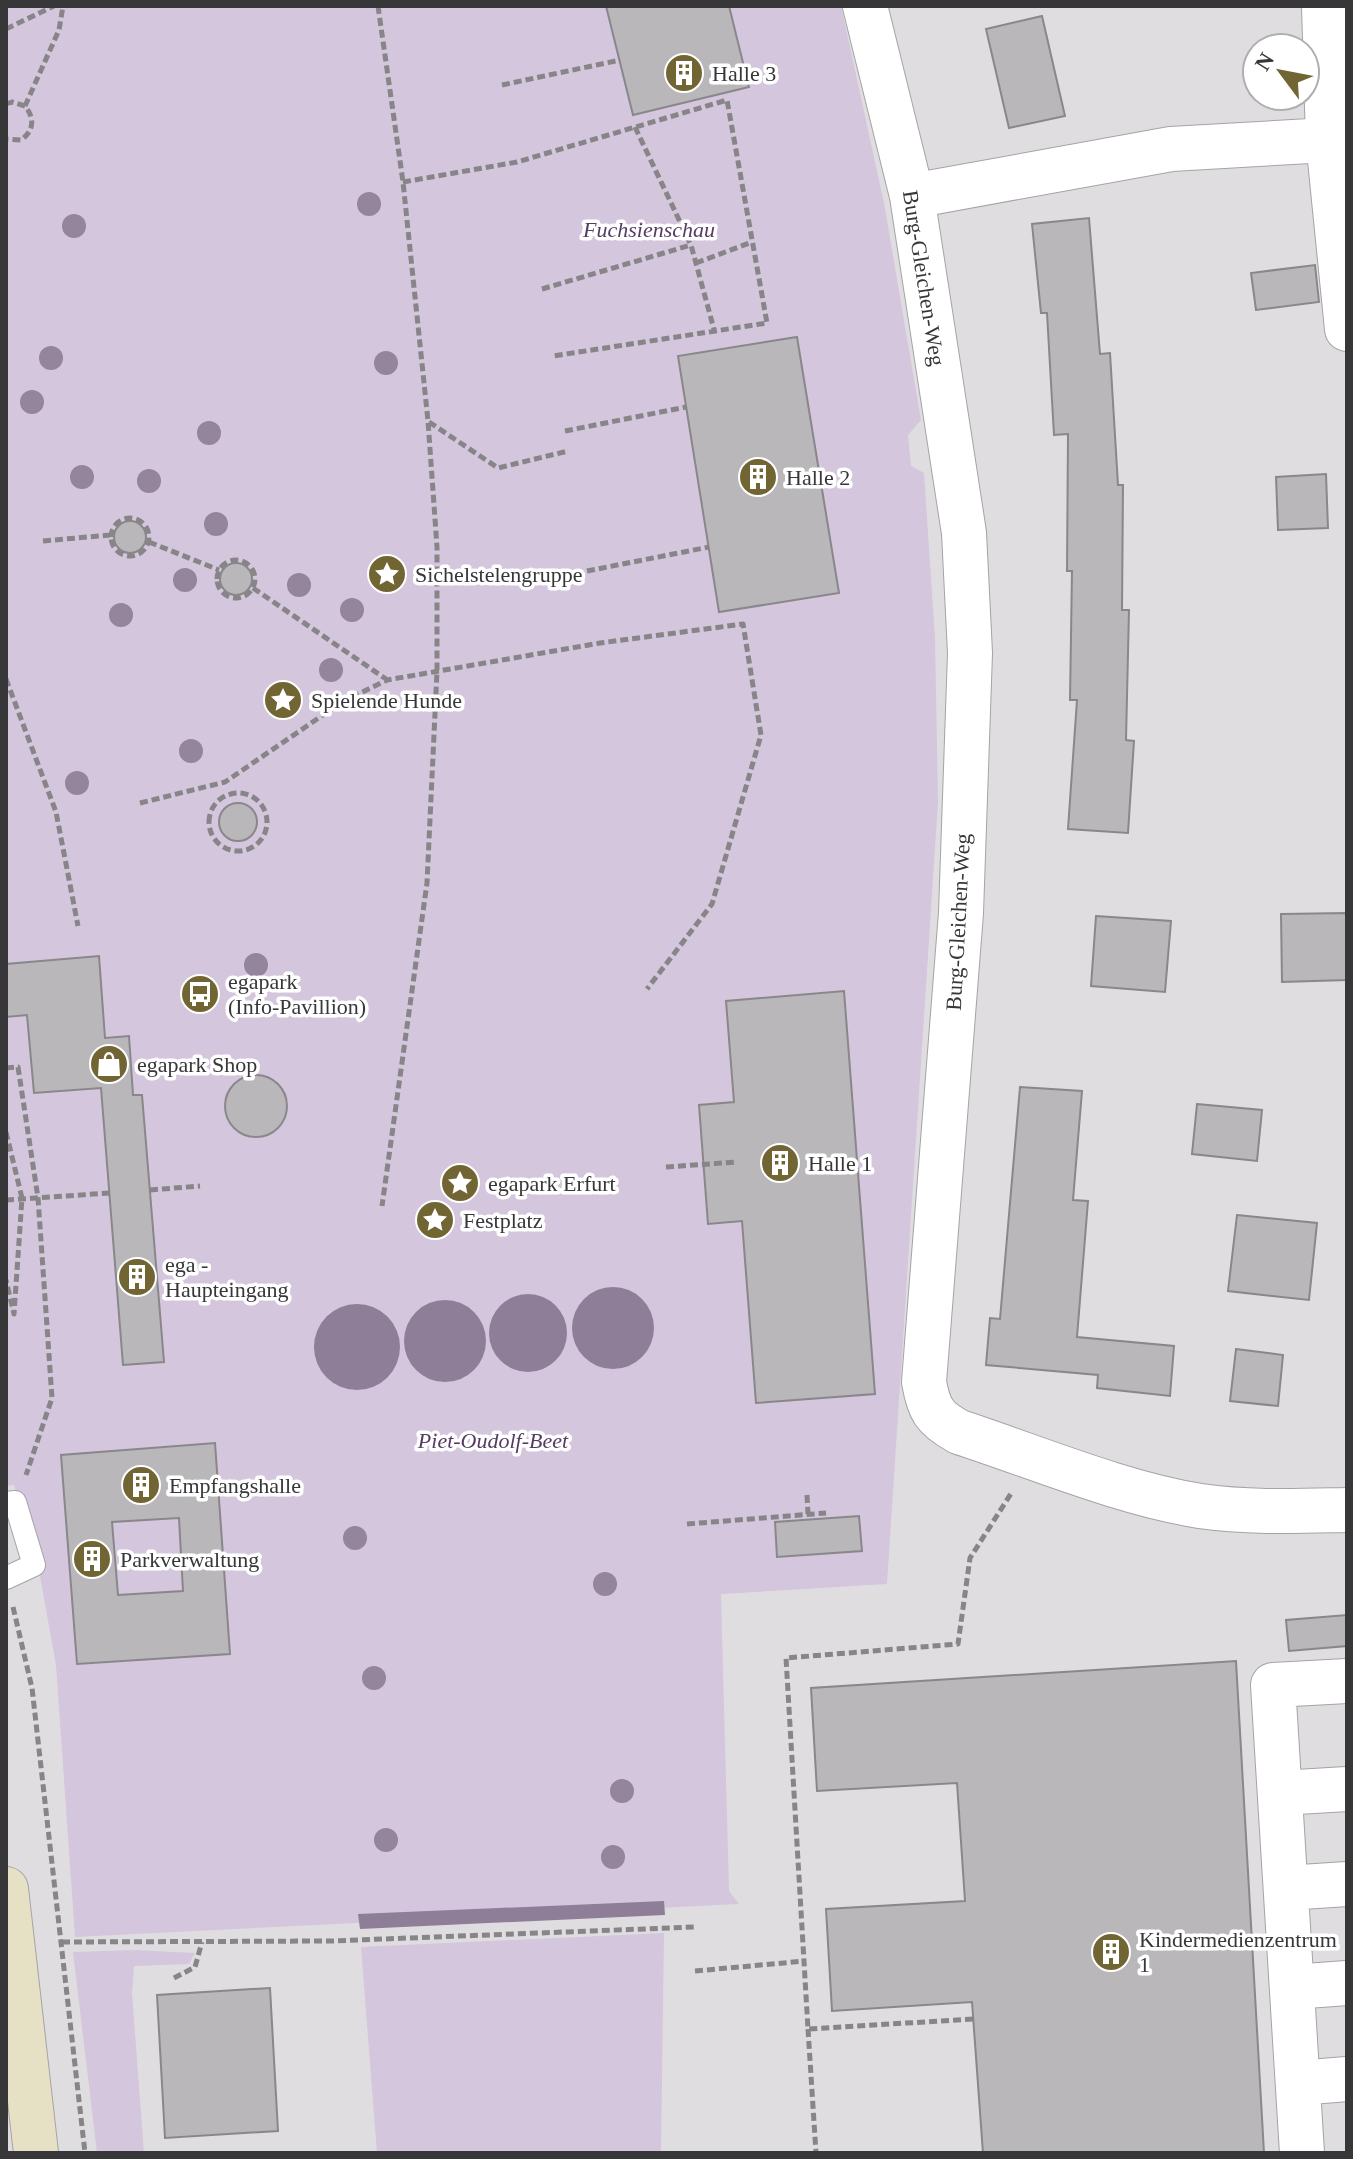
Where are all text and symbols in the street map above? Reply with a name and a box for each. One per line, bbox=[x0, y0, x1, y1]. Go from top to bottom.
north arrow bbox=[1241, 32, 1321, 112]
text: N bbox=[1250, 48, 1279, 75]
building icon: Halle 3 bbox=[663, 52, 705, 94]
place label: Halle 3 bbox=[712, 61, 776, 86]
street label: Burg-Gleichen-Weg bbox=[898, 188, 950, 368]
park label: Fuchsienschau bbox=[582, 217, 715, 242]
building icon: Halle 2 bbox=[737, 456, 779, 498]
place label: Halle 2 bbox=[786, 465, 850, 490]
place icon: Sichelstelengruppe bbox=[366, 553, 408, 595]
place label: Sichelstelengruppe bbox=[415, 562, 582, 587]
place icon: Spielende Hunde bbox=[262, 679, 304, 721]
place label: Spielende Hunde bbox=[311, 688, 462, 713]
street label: Burg-Gleichen-Weg bbox=[941, 833, 975, 1011]
place label: egapark (Info-Pavillion) bbox=[228, 969, 366, 1019]
bus stop icon: egapark (Info-Pavillion) bbox=[179, 973, 221, 1015]
shop icon: egapark Shop bbox=[88, 1043, 130, 1085]
place label: egapark Shop bbox=[137, 1052, 257, 1077]
building icon: Halle 1 bbox=[759, 1142, 801, 1184]
place label: Halle 1 bbox=[808, 1151, 872, 1176]
place icon: egapark Erfurt bbox=[439, 1162, 481, 1204]
place label: egapark Erfurt bbox=[488, 1171, 616, 1196]
place icon: Festplatz bbox=[414, 1199, 456, 1241]
place label: Festplatz bbox=[463, 1208, 543, 1233]
place label: ega - Haupteingang bbox=[165, 1252, 288, 1302]
building icon: ega - Haupteingang bbox=[116, 1256, 158, 1298]
park label: Piet-Oudolf-Beet bbox=[417, 1428, 569, 1453]
building icon: Empfangshalle bbox=[120, 1464, 162, 1506]
place label: Empfangshalle bbox=[169, 1473, 301, 1498]
building icon: Parkverwaltung bbox=[71, 1538, 113, 1580]
place label: Parkverwaltung bbox=[120, 1547, 259, 1572]
place label: Kindermedienzentrum 1 bbox=[1139, 1927, 1337, 1977]
building icon: Kindermedienzentrum 1 bbox=[1090, 1931, 1132, 1973]

